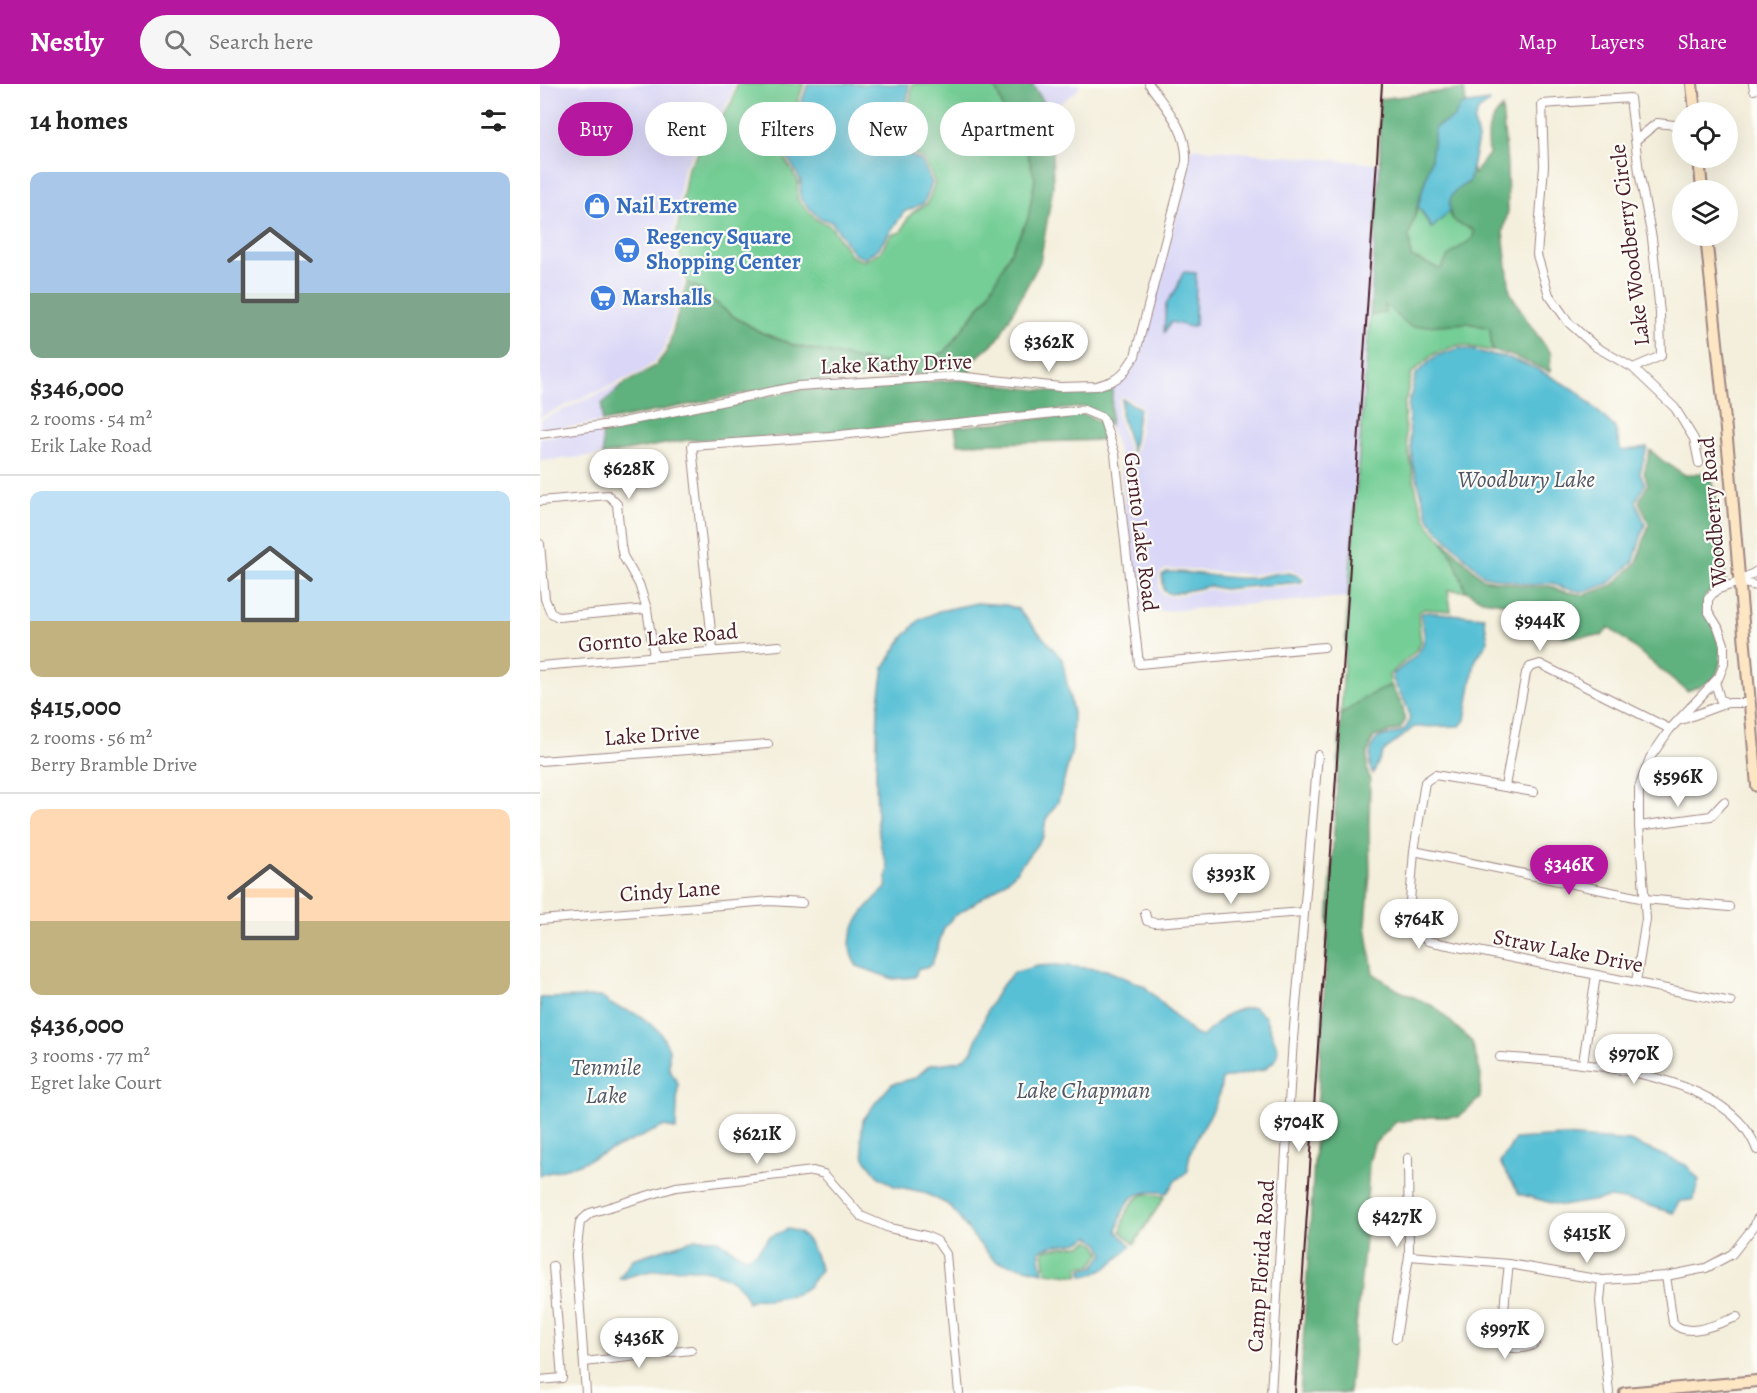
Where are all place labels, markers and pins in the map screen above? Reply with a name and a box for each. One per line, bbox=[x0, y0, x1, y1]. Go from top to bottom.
shop icon: Nail Extreme bbox=[582, 191, 612, 221]
place label: Nail Extreme bbox=[616, 191, 737, 221]
place label: Regency Square Shopping Center bbox=[646, 222, 801, 277]
supermarket icon: Regency Square Shopping Center bbox=[612, 235, 642, 265]
supermarket icon: Marshalls bbox=[588, 283, 618, 313]
place label: Marshalls bbox=[622, 283, 712, 313]
pin: $362K bbox=[1007, 322, 1091, 373]
pin: $628K bbox=[587, 449, 671, 500]
pin: $944K bbox=[1498, 601, 1582, 652]
pin: $596K bbox=[1636, 757, 1720, 808]
pin: $346K bbox=[1527, 845, 1611, 896]
pin: $393K bbox=[1189, 854, 1273, 905]
pin: $764K bbox=[1377, 899, 1461, 950]
pin: $970K bbox=[1592, 1034, 1676, 1085]
pin: $704K bbox=[1257, 1102, 1341, 1153]
pin: $621K bbox=[715, 1114, 799, 1165]
pin: $427K bbox=[1355, 1197, 1439, 1248]
pin: $415K bbox=[1545, 1213, 1629, 1264]
pin: $997K bbox=[1463, 1309, 1547, 1360]
pin: $436K bbox=[597, 1318, 681, 1369]

